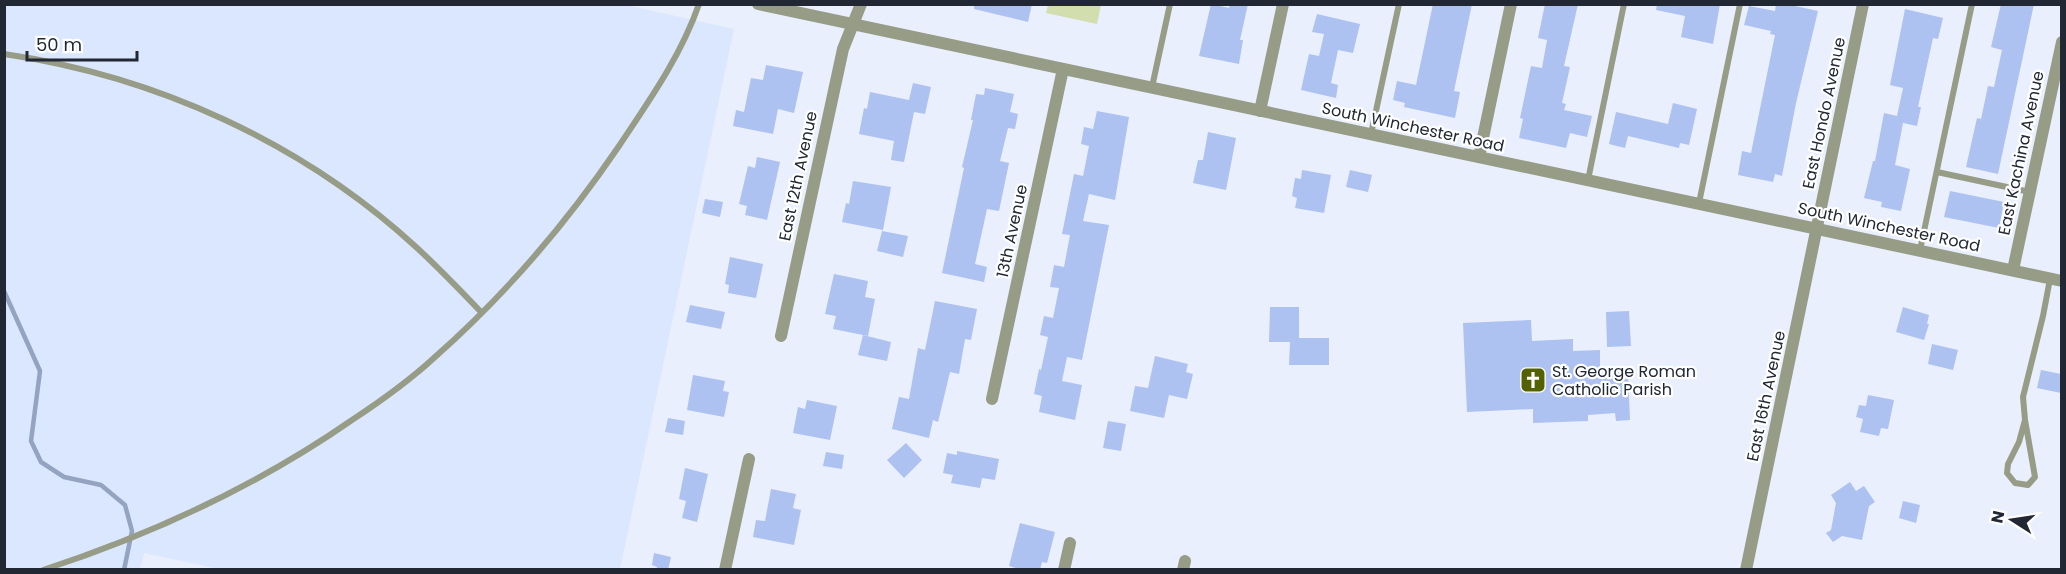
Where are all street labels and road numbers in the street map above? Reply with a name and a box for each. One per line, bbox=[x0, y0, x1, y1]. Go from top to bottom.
street label: East Hondo Avenue bbox=[1797, 35, 1851, 191]
street label: East Kachina Avenue bbox=[1992, 69, 2050, 237]
street label: South Winchester Road bbox=[1320, 96, 1506, 158]
street label: East 12th Avenue bbox=[773, 109, 823, 243]
street label: 13th Avenue bbox=[991, 182, 1033, 280]
street label: South Winchester Road bbox=[1796, 196, 1982, 258]
street label: East 16th Avenue bbox=[1741, 328, 1791, 464]

